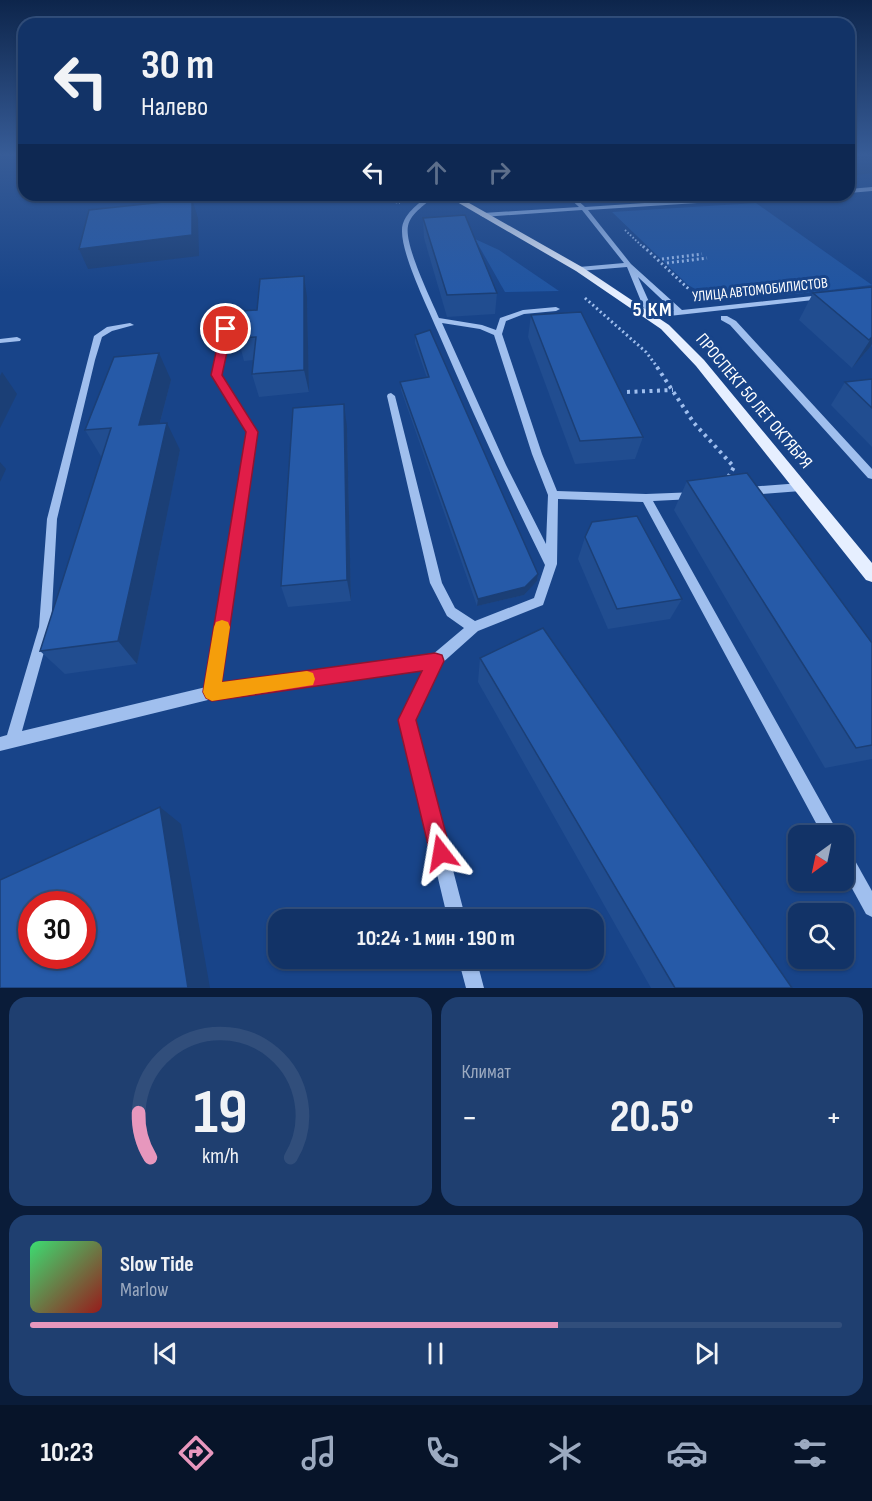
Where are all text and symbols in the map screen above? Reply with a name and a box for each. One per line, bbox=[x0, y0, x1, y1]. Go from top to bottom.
text: 30 m bbox=[141, 40, 214, 91]
icon: left bbox=[42, 42, 120, 120]
text: Налево bbox=[141, 91, 208, 123]
icon: left bbox=[357, 156, 390, 189]
icon: ahead bbox=[420, 156, 453, 189]
icon: right bbox=[483, 156, 516, 189]
street label: УЛИЦА АВТОМОБИЛИСТОВ bbox=[691, 273, 829, 307]
district label: 5 КМ bbox=[633, 298, 673, 322]
pin bbox=[200, 303, 251, 354]
icon: arrive bbox=[209, 312, 242, 345]
street label: ПРОСПЕКТ 50 ЛЕТ ОКТЯБРЯ bbox=[691, 329, 817, 473]
position arrow bbox=[409, 821, 473, 885]
north arrow bbox=[788, 825, 854, 891]
map controls bbox=[788, 825, 854, 969]
speed limit sign: 30 bbox=[18, 891, 96, 969]
button: search bbox=[788, 903, 854, 969]
text: 10:24 · 1 мин · 190 m bbox=[357, 925, 515, 952]
text: Климат bbox=[462, 1060, 511, 1084]
text: 19 bbox=[193, 1076, 247, 1151]
text: 20.5° bbox=[610, 1090, 694, 1145]
text: − bbox=[462, 1098, 478, 1138]
text: + bbox=[826, 1098, 842, 1138]
text: km/h bbox=[202, 1145, 239, 1170]
text: Slow Tide bbox=[120, 1251, 194, 1278]
text: Marlow bbox=[120, 1278, 168, 1302]
icon: previous bbox=[149, 1337, 182, 1370]
icon: pause bbox=[419, 1337, 452, 1370]
icon: next bbox=[690, 1337, 723, 1370]
icon: directions bbox=[175, 1432, 217, 1474]
icon: music bbox=[298, 1432, 340, 1474]
icon: phone bbox=[421, 1432, 463, 1474]
icon: climate bbox=[544, 1432, 586, 1474]
icon: car bbox=[666, 1432, 708, 1474]
icon: filters bbox=[789, 1432, 831, 1474]
text: 10:23 bbox=[40, 1437, 94, 1469]

